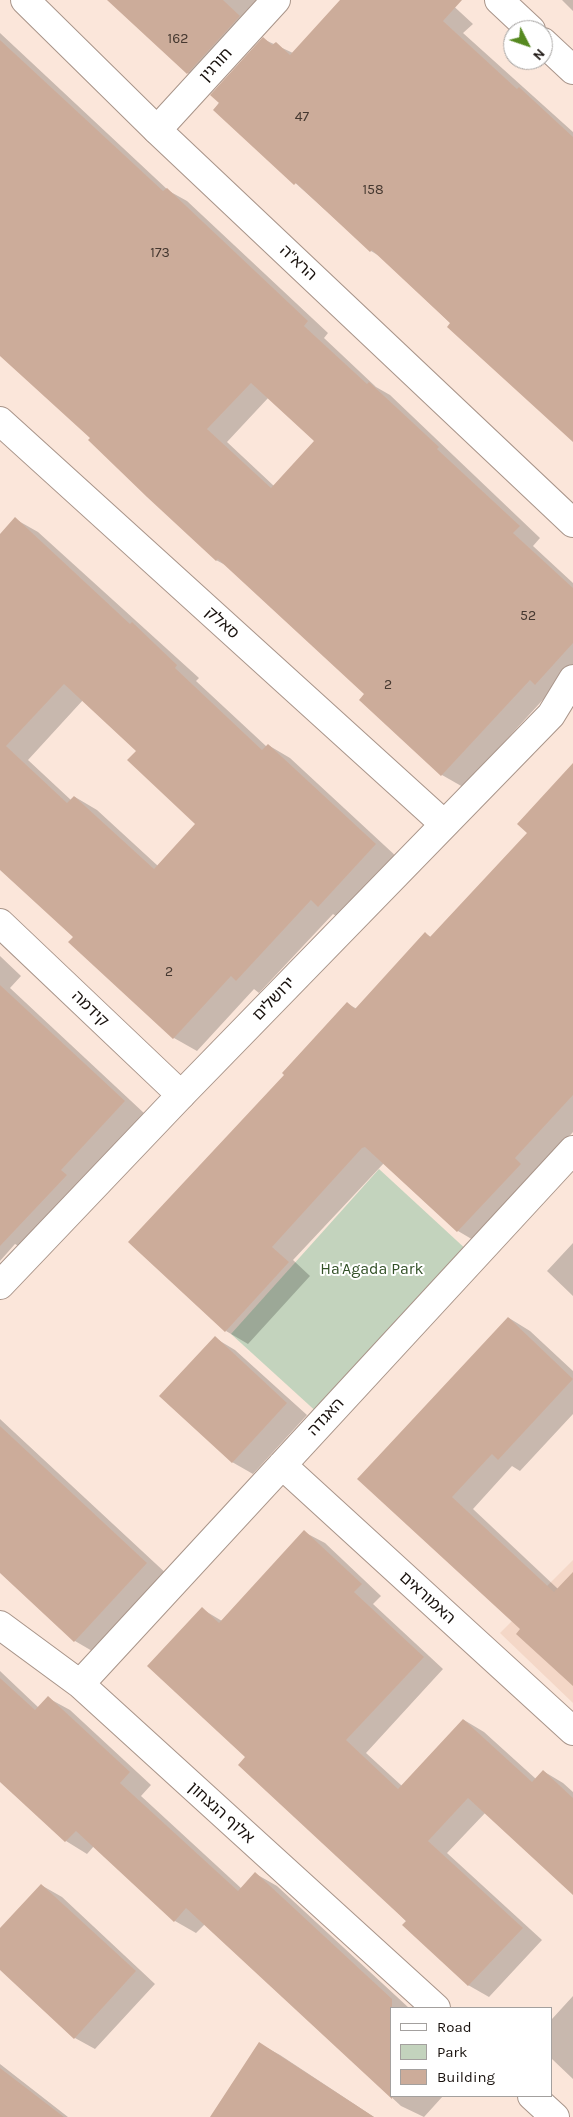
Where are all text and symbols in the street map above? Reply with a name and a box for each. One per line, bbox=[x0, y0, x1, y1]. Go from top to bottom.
north arrow bbox=[503, 20, 553, 70]
house number: 162 bbox=[168, 31, 188, 47]
street label: חורגין bbox=[196, 44, 236, 86]
text: N bbox=[529, 45, 549, 64]
house number: 47 bbox=[295, 109, 309, 125]
house number: 158 bbox=[362, 182, 384, 198]
street label: הרא"ה bbox=[276, 241, 320, 285]
house number: 173 bbox=[150, 245, 170, 261]
street label: סאלק bbox=[201, 603, 243, 643]
house number: 52 bbox=[520, 608, 536, 624]
house number: 2 bbox=[384, 677, 392, 693]
house number: 2 bbox=[165, 964, 173, 980]
street label: ירושלים bbox=[249, 973, 299, 1025]
street label: קידמה bbox=[68, 987, 112, 1031]
park label: Ha'Agada Park bbox=[320, 1259, 424, 1279]
street label: האגדה bbox=[304, 1394, 348, 1440]
street label: האמוראים bbox=[395, 1568, 459, 1628]
street label: אלוף הנצחון bbox=[184, 1778, 258, 1848]
legend bbox=[390, 2007, 553, 2097]
text: Road bbox=[437, 2018, 472, 2036]
text: Park bbox=[437, 2043, 467, 2061]
text: Building bbox=[437, 2068, 495, 2086]

